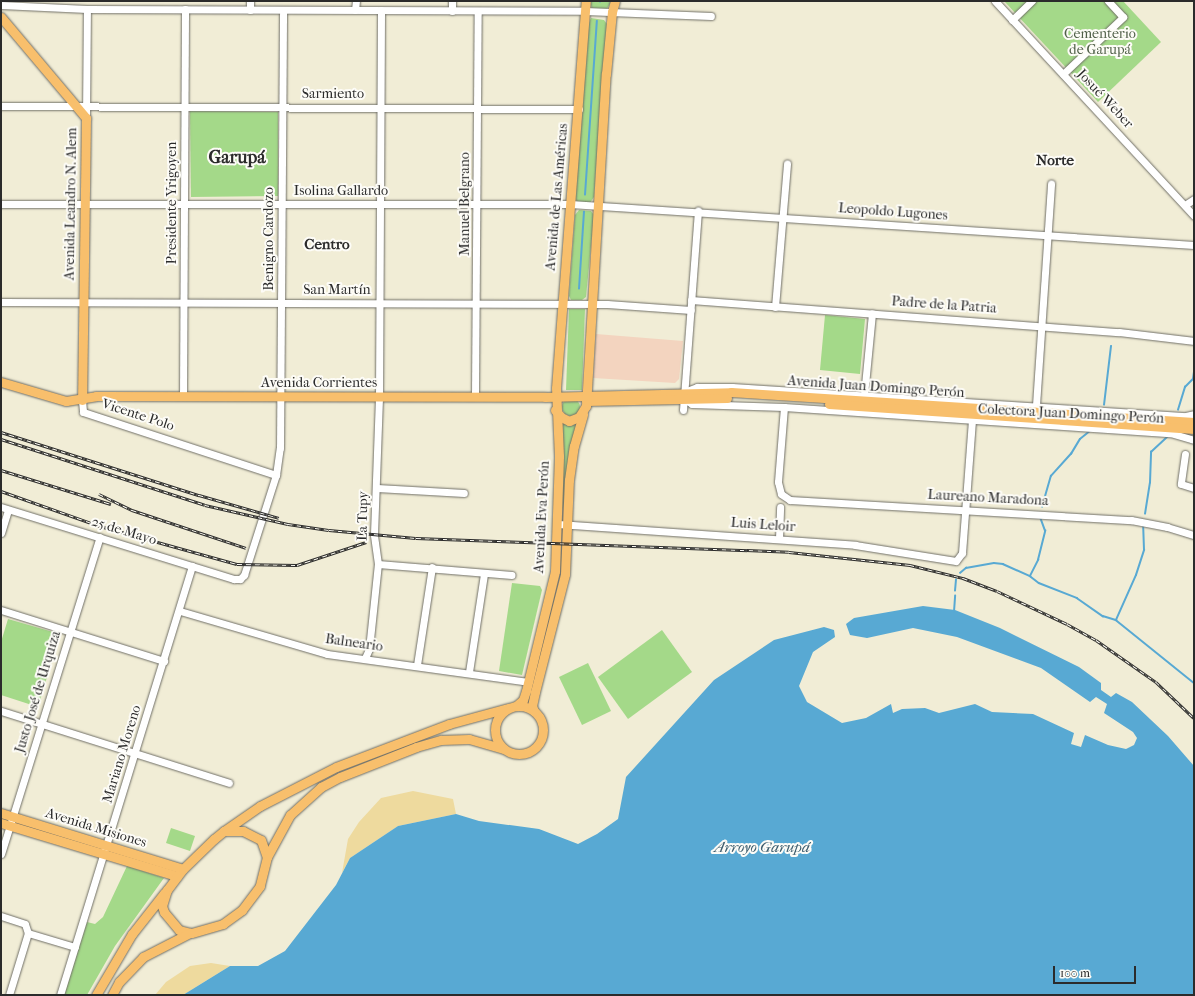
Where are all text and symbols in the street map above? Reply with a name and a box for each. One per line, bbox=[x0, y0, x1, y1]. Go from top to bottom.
park label: Cementerio de Garupá bbox=[1064, 26, 1136, 58]
street label: Josué Weber bbox=[1073, 66, 1137, 132]
street label: Sarmiento bbox=[302, 86, 364, 102]
street label: Avenida de Las Américas bbox=[542, 123, 572, 271]
street label: Avenida Leandro N. Alem bbox=[61, 128, 81, 280]
street label: Presidente Yrigoyen bbox=[164, 142, 180, 264]
district label: Garupá bbox=[208, 147, 266, 169]
street label: Manuel Belgrano bbox=[457, 152, 473, 256]
district label: Norte bbox=[1036, 152, 1074, 170]
street label: Isolina Gallardo bbox=[294, 183, 388, 199]
street label: Benigno Cardozo bbox=[261, 187, 277, 291]
street label: Leopoldo Lugones bbox=[838, 200, 948, 224]
district label: Centro bbox=[304, 236, 350, 254]
street label: San Martín bbox=[303, 282, 371, 298]
street label: Padre de la Patria bbox=[891, 293, 997, 317]
street label: Avenida Juan Domingo Perón bbox=[787, 372, 965, 402]
street label: Avenida Corrientes bbox=[261, 375, 377, 391]
street label: Vicente Polo bbox=[100, 395, 176, 435]
street label: Colectora Juan Domingo Perón bbox=[977, 401, 1165, 427]
street label: Avenida Eva Perón bbox=[531, 460, 553, 574]
street label: Laureano Maradona bbox=[927, 486, 1049, 510]
street label: La Tupy bbox=[354, 491, 372, 541]
street label: 25 de Mayo bbox=[89, 513, 159, 549]
street label: Luis Leloir bbox=[730, 514, 796, 536]
street label: Justo José de Urquiza bbox=[11, 629, 65, 755]
street label: Balneario bbox=[324, 631, 384, 655]
street label: Mariano Moreno bbox=[99, 703, 145, 805]
street label: Avenida Misiones bbox=[43, 805, 149, 851]
water label: Arroyo Garupá bbox=[714, 839, 810, 857]
scale bar bbox=[1055, 958, 1138, 984]
text: 100 m bbox=[1060, 966, 1090, 980]

